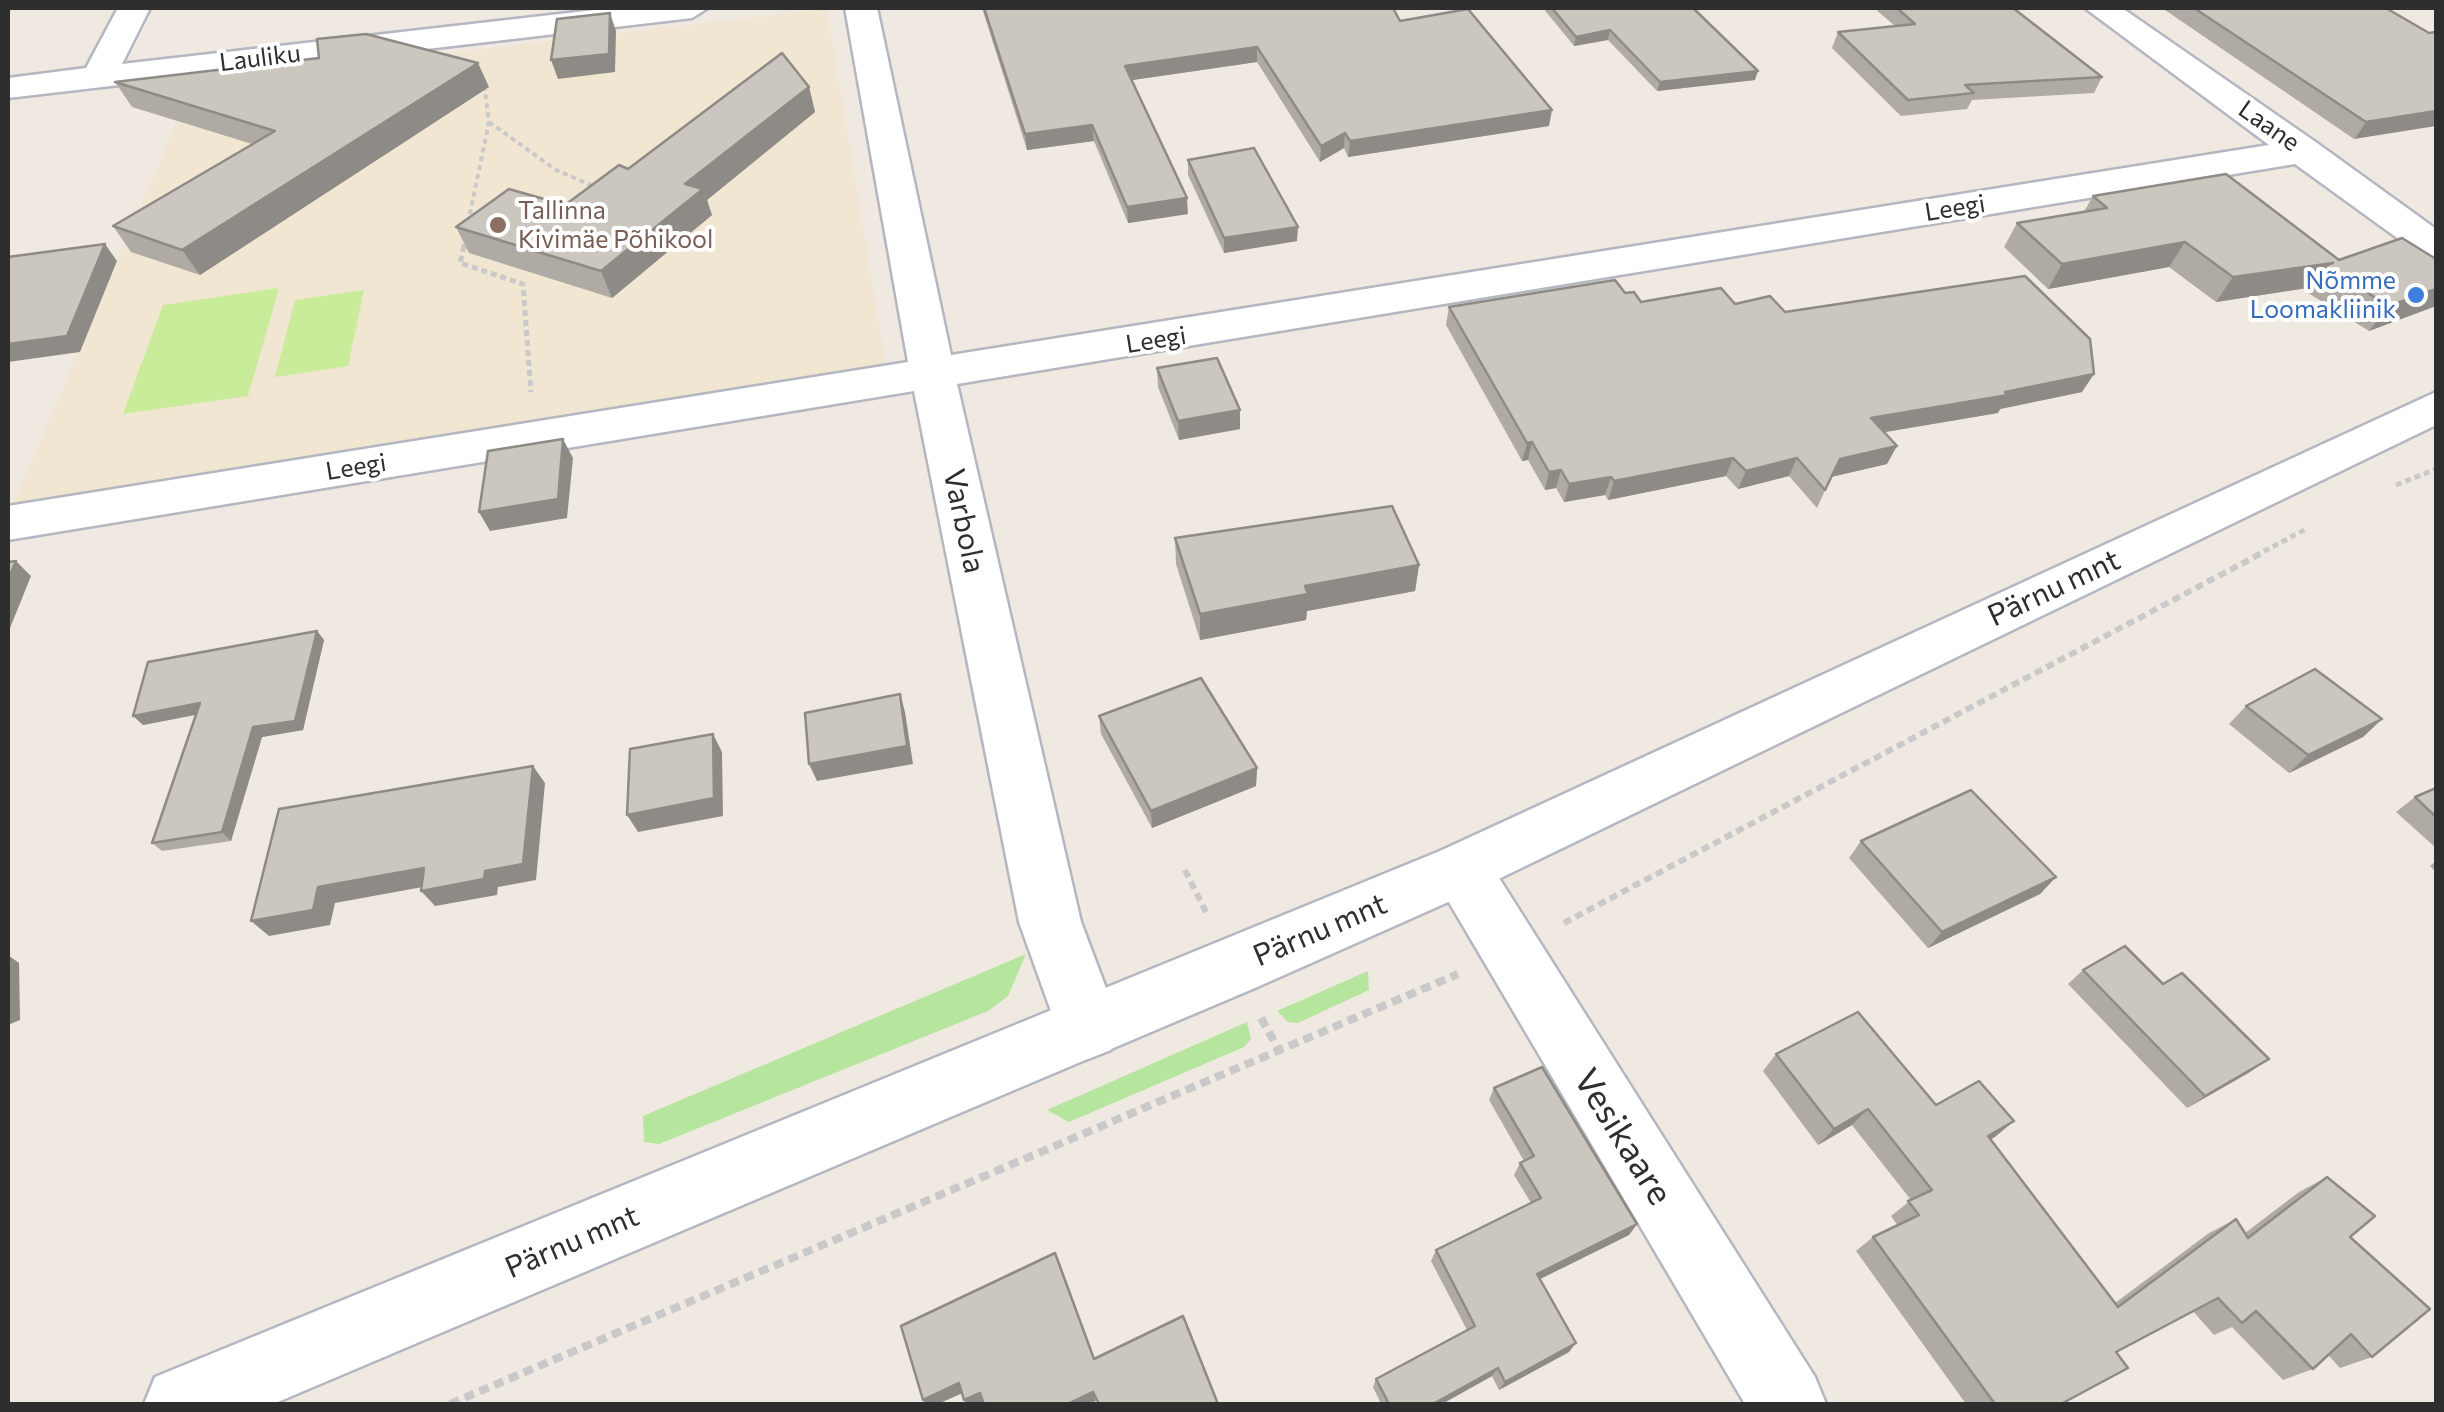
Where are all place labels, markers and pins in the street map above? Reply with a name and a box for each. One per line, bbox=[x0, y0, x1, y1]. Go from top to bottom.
place label: Tallinna Kivimäe Põhikool bbox=[518, 196, 713, 255]
marker: Tallinna Kivimäe Põhikool bbox=[487, 214, 509, 236]
place label: Nõmme Loomakliinik bbox=[2250, 266, 2396, 325]
marker: Nõmme Loomakliinik bbox=[2405, 284, 2427, 306]

